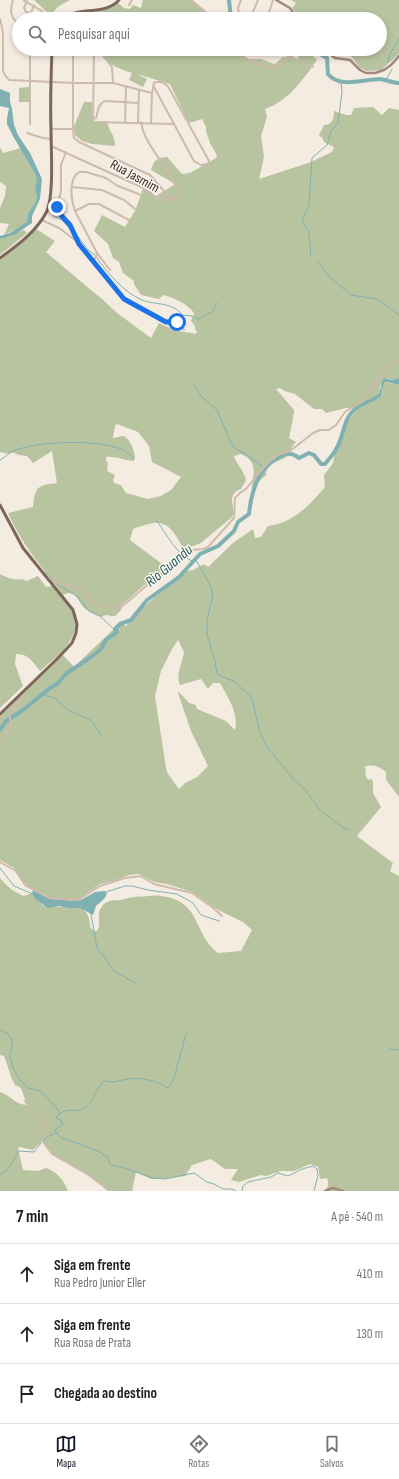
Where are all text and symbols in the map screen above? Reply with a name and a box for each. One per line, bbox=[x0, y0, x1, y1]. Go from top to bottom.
search box bbox=[12, 12, 387, 56]
icon: search bbox=[26, 23, 48, 45]
text: Pesquisar aqui bbox=[58, 25, 130, 44]
street label: Rua Jasmim bbox=[107, 156, 163, 196]
route end bbox=[48, 198, 66, 216]
route start bbox=[168, 313, 186, 331]
water label: Rio Guandu bbox=[141, 540, 197, 591]
text: 7 min bbox=[16, 1207, 48, 1227]
text: A pé · 540 m bbox=[331, 1209, 383, 1225]
text: Siga em frente bbox=[54, 1256, 131, 1275]
icon: ahead bbox=[16, 1263, 38, 1285]
text: 410 m bbox=[357, 1266, 383, 1282]
text: Rua Pedro Junior Eller bbox=[54, 1275, 146, 1291]
text: Siga em frente bbox=[54, 1316, 131, 1335]
icon: ahead bbox=[16, 1323, 38, 1345]
text: 130 m bbox=[357, 1326, 383, 1342]
text: Rua Rosa de Prata bbox=[54, 1335, 131, 1351]
icon: arrive bbox=[16, 1383, 38, 1405]
text: Chegada ao destino bbox=[54, 1384, 157, 1403]
tab: Mapa bbox=[55, 1433, 77, 1470]
tab: Rotas bbox=[188, 1433, 210, 1470]
tab: Salvos bbox=[320, 1433, 344, 1470]

